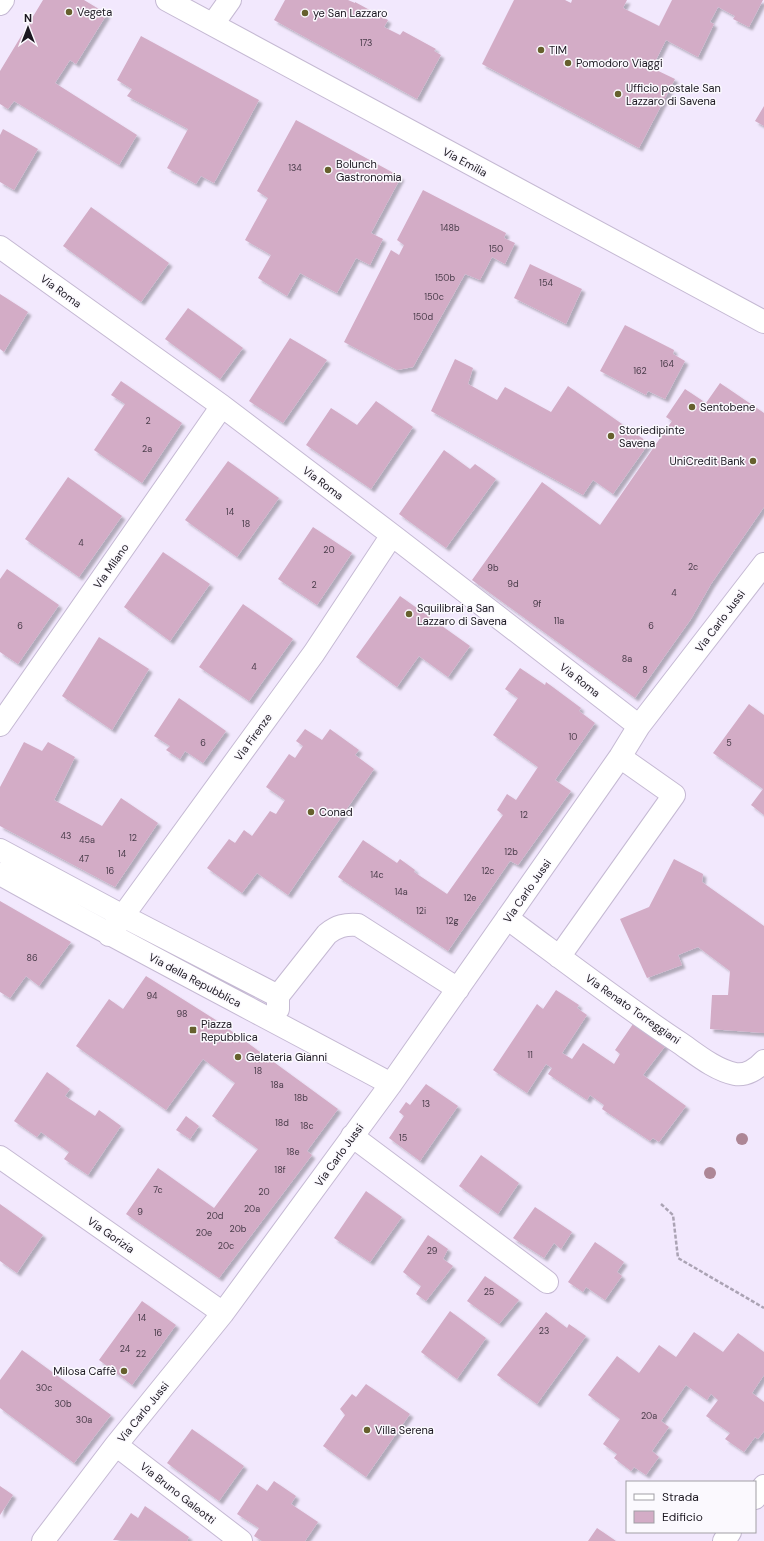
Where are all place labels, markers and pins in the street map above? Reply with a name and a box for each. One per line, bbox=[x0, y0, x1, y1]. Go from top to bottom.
place label: Vegeta bbox=[77, 5, 112, 19]
place label: ye San Lazzaro bbox=[313, 6, 388, 20]
marker: Vegeta bbox=[64, 7, 74, 17]
marker: ye San Lazzaro bbox=[300, 8, 310, 18]
place label: TIM bbox=[549, 43, 567, 57]
marker: TIM bbox=[536, 45, 546, 55]
place label: Pomodoro Viaggi bbox=[576, 56, 663, 70]
marker: Pomodoro Viaggi bbox=[563, 58, 573, 68]
place label: Ufficio postale San Lazzaro di Savena bbox=[626, 81, 721, 108]
marker: Ufficio postale San Lazzaro di Savena bbox=[613, 89, 623, 99]
place label: Bolunch Gastronomia bbox=[336, 157, 402, 184]
marker: Bolunch Gastronomia bbox=[323, 165, 333, 175]
place label: Sentobene bbox=[700, 400, 755, 414]
marker: Sentobene bbox=[687, 402, 697, 412]
place label: Storiedipinte Savena bbox=[619, 423, 685, 450]
marker: Storiedipinte Savena bbox=[606, 431, 616, 441]
place label: UniCredit Bank bbox=[670, 454, 745, 468]
marker: UniCredit Bank bbox=[748, 456, 758, 466]
place label: Squilibrai a San Lazzaro di Savena bbox=[417, 601, 507, 628]
marker: Squilibrai a San Lazzaro di Savena bbox=[404, 609, 414, 619]
place label: Conad bbox=[319, 805, 353, 819]
marker: Conad bbox=[306, 807, 316, 817]
place label: Piazza Repubblica bbox=[201, 1017, 258, 1044]
marker: Piazza Repubblica bbox=[188, 1025, 198, 1035]
place label: Gelateria Gianni bbox=[246, 1050, 327, 1064]
marker: Gelateria Gianni bbox=[233, 1052, 243, 1062]
place label: Milosa Caffè bbox=[53, 1364, 116, 1378]
marker: Milosa Caffè bbox=[119, 1366, 129, 1376]
place label: Villa Serena bbox=[375, 1423, 434, 1437]
marker: Villa Serena bbox=[362, 1425, 372, 1435]

